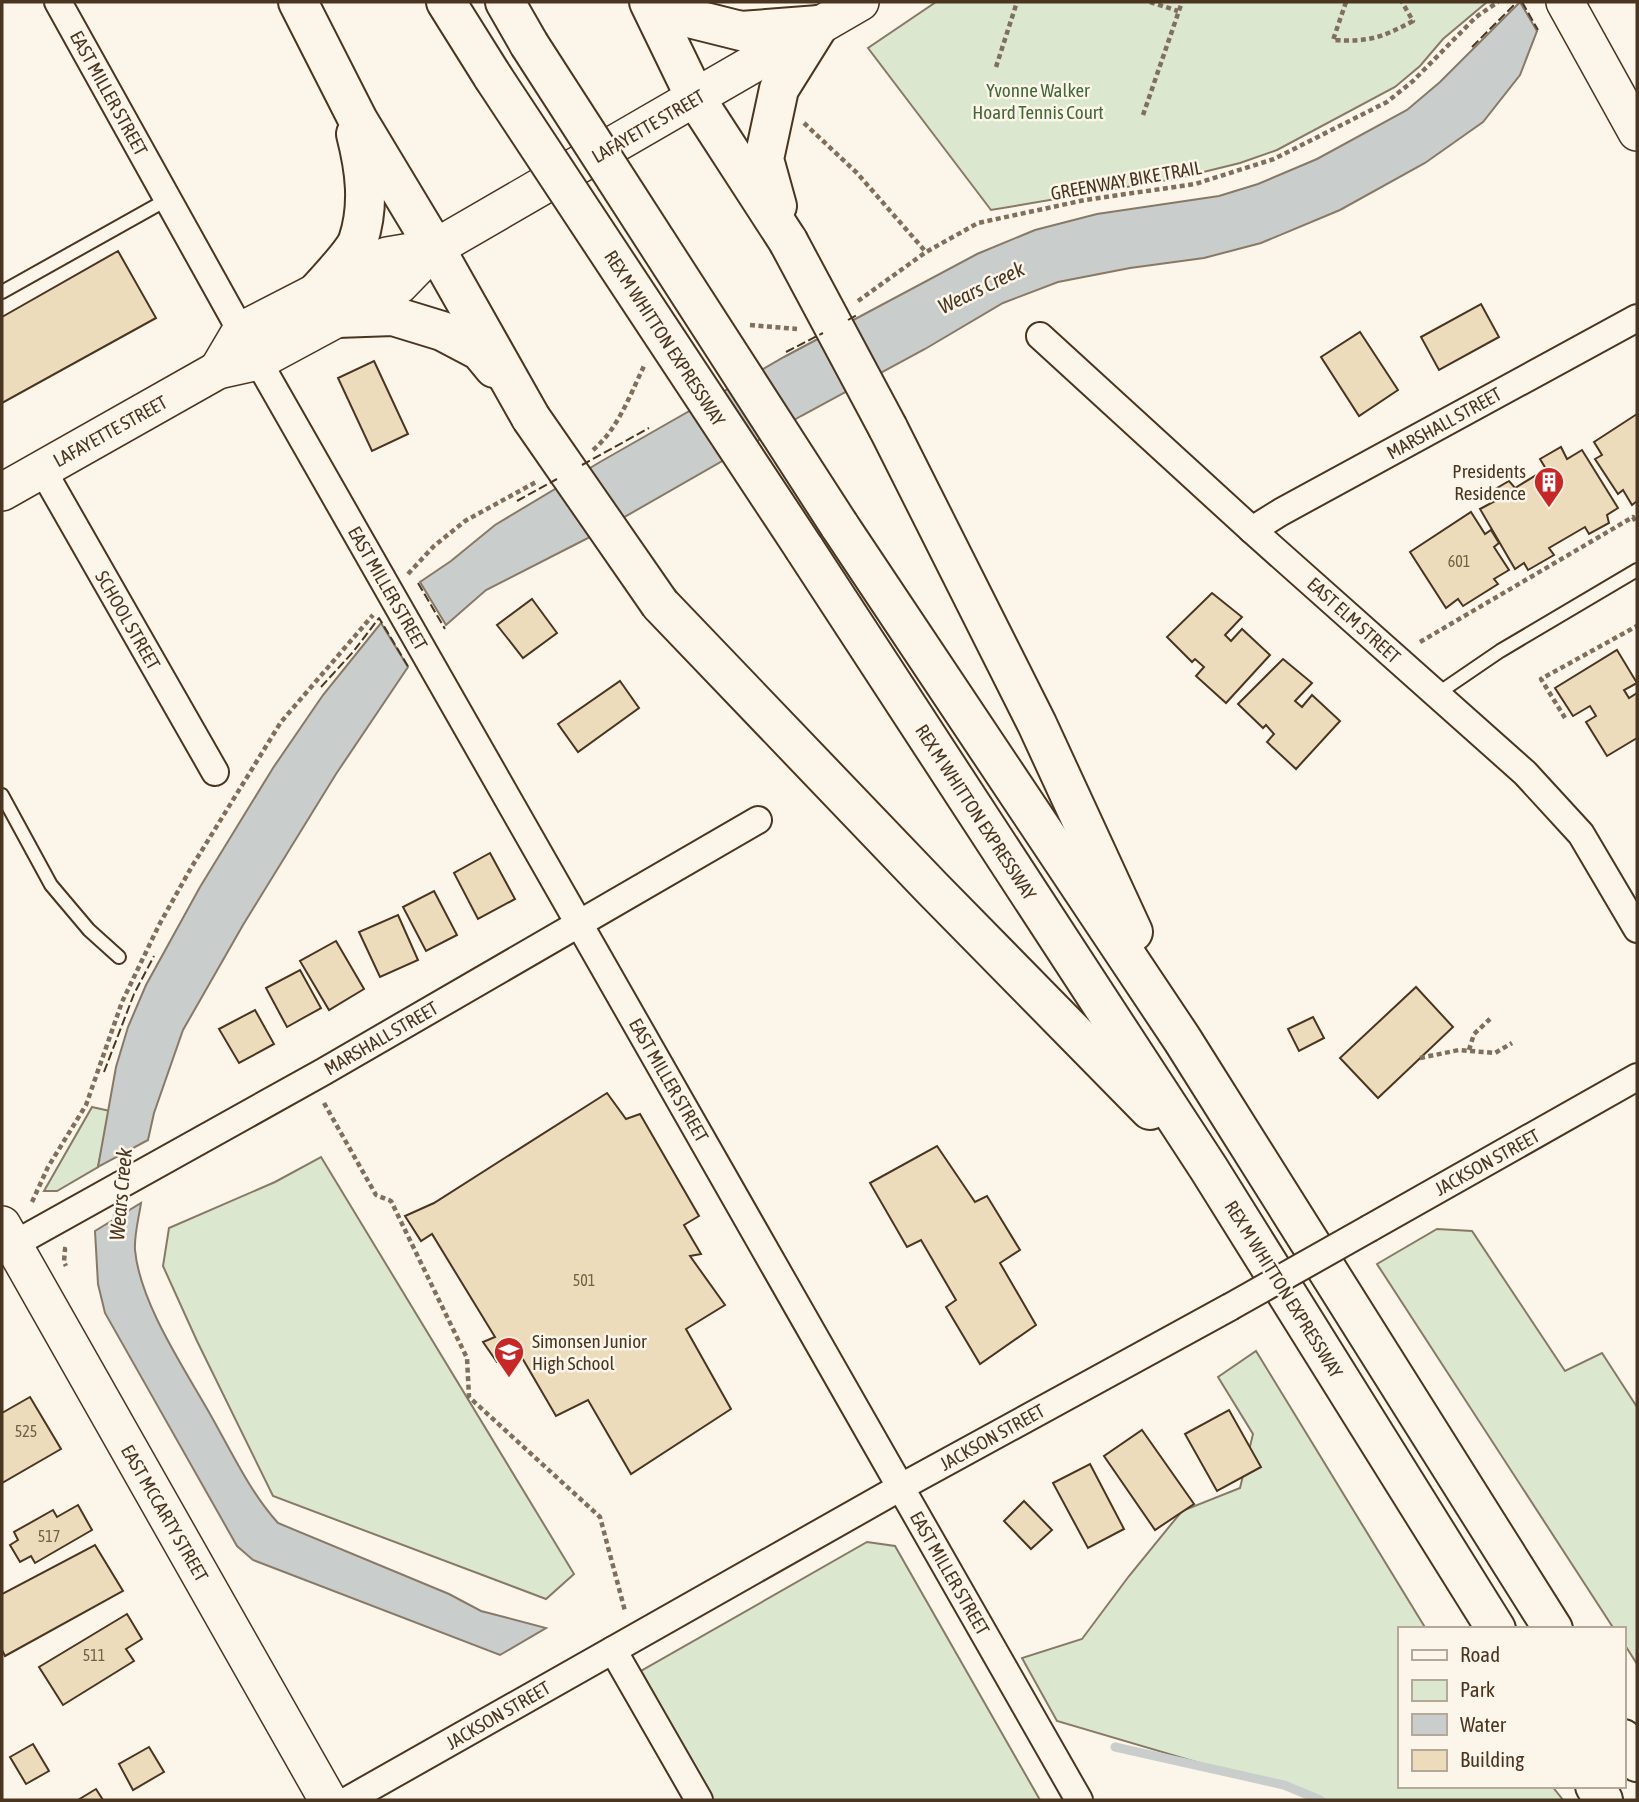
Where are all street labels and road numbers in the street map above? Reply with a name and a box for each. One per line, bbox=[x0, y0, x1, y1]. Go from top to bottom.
street label: EAST MILLER STREET bbox=[66, 27, 153, 160]
street label: LAFAYETTE STREET bbox=[588, 85, 709, 167]
street label: GREENWAY BIKE TRAIL bbox=[1049, 156, 1204, 204]
street label: REX M WHITTON EXPRESSWAY bbox=[600, 246, 730, 430]
street label: MARSHALL STREET bbox=[1383, 382, 1506, 464]
street label: LAFAYETTE STREET bbox=[49, 390, 171, 471]
street label: EAST MILLER STREET bbox=[344, 522, 433, 654]
street label: SCHOOL STREET bbox=[91, 567, 165, 674]
street label: EAST ELM STREET bbox=[1303, 573, 1405, 668]
street label: REX M WHITTON EXPRESSWAY bbox=[911, 720, 1041, 904]
street label: MARSHALL STREET bbox=[320, 996, 442, 1079]
street label: EAST MILLER STREET bbox=[625, 1014, 714, 1146]
street label: JACKSON STREET bbox=[1431, 1124, 1544, 1200]
street label: REX M WHITTON EXPRESSWAY bbox=[1220, 1196, 1348, 1382]
street label: JACKSON STREET bbox=[936, 1399, 1049, 1475]
street label: EAST MCCARTY STREET bbox=[117, 1441, 213, 1586]
street label: EAST MILLER STREET bbox=[906, 1507, 995, 1639]
street label: JACKSON STREET bbox=[442, 1676, 555, 1754]

